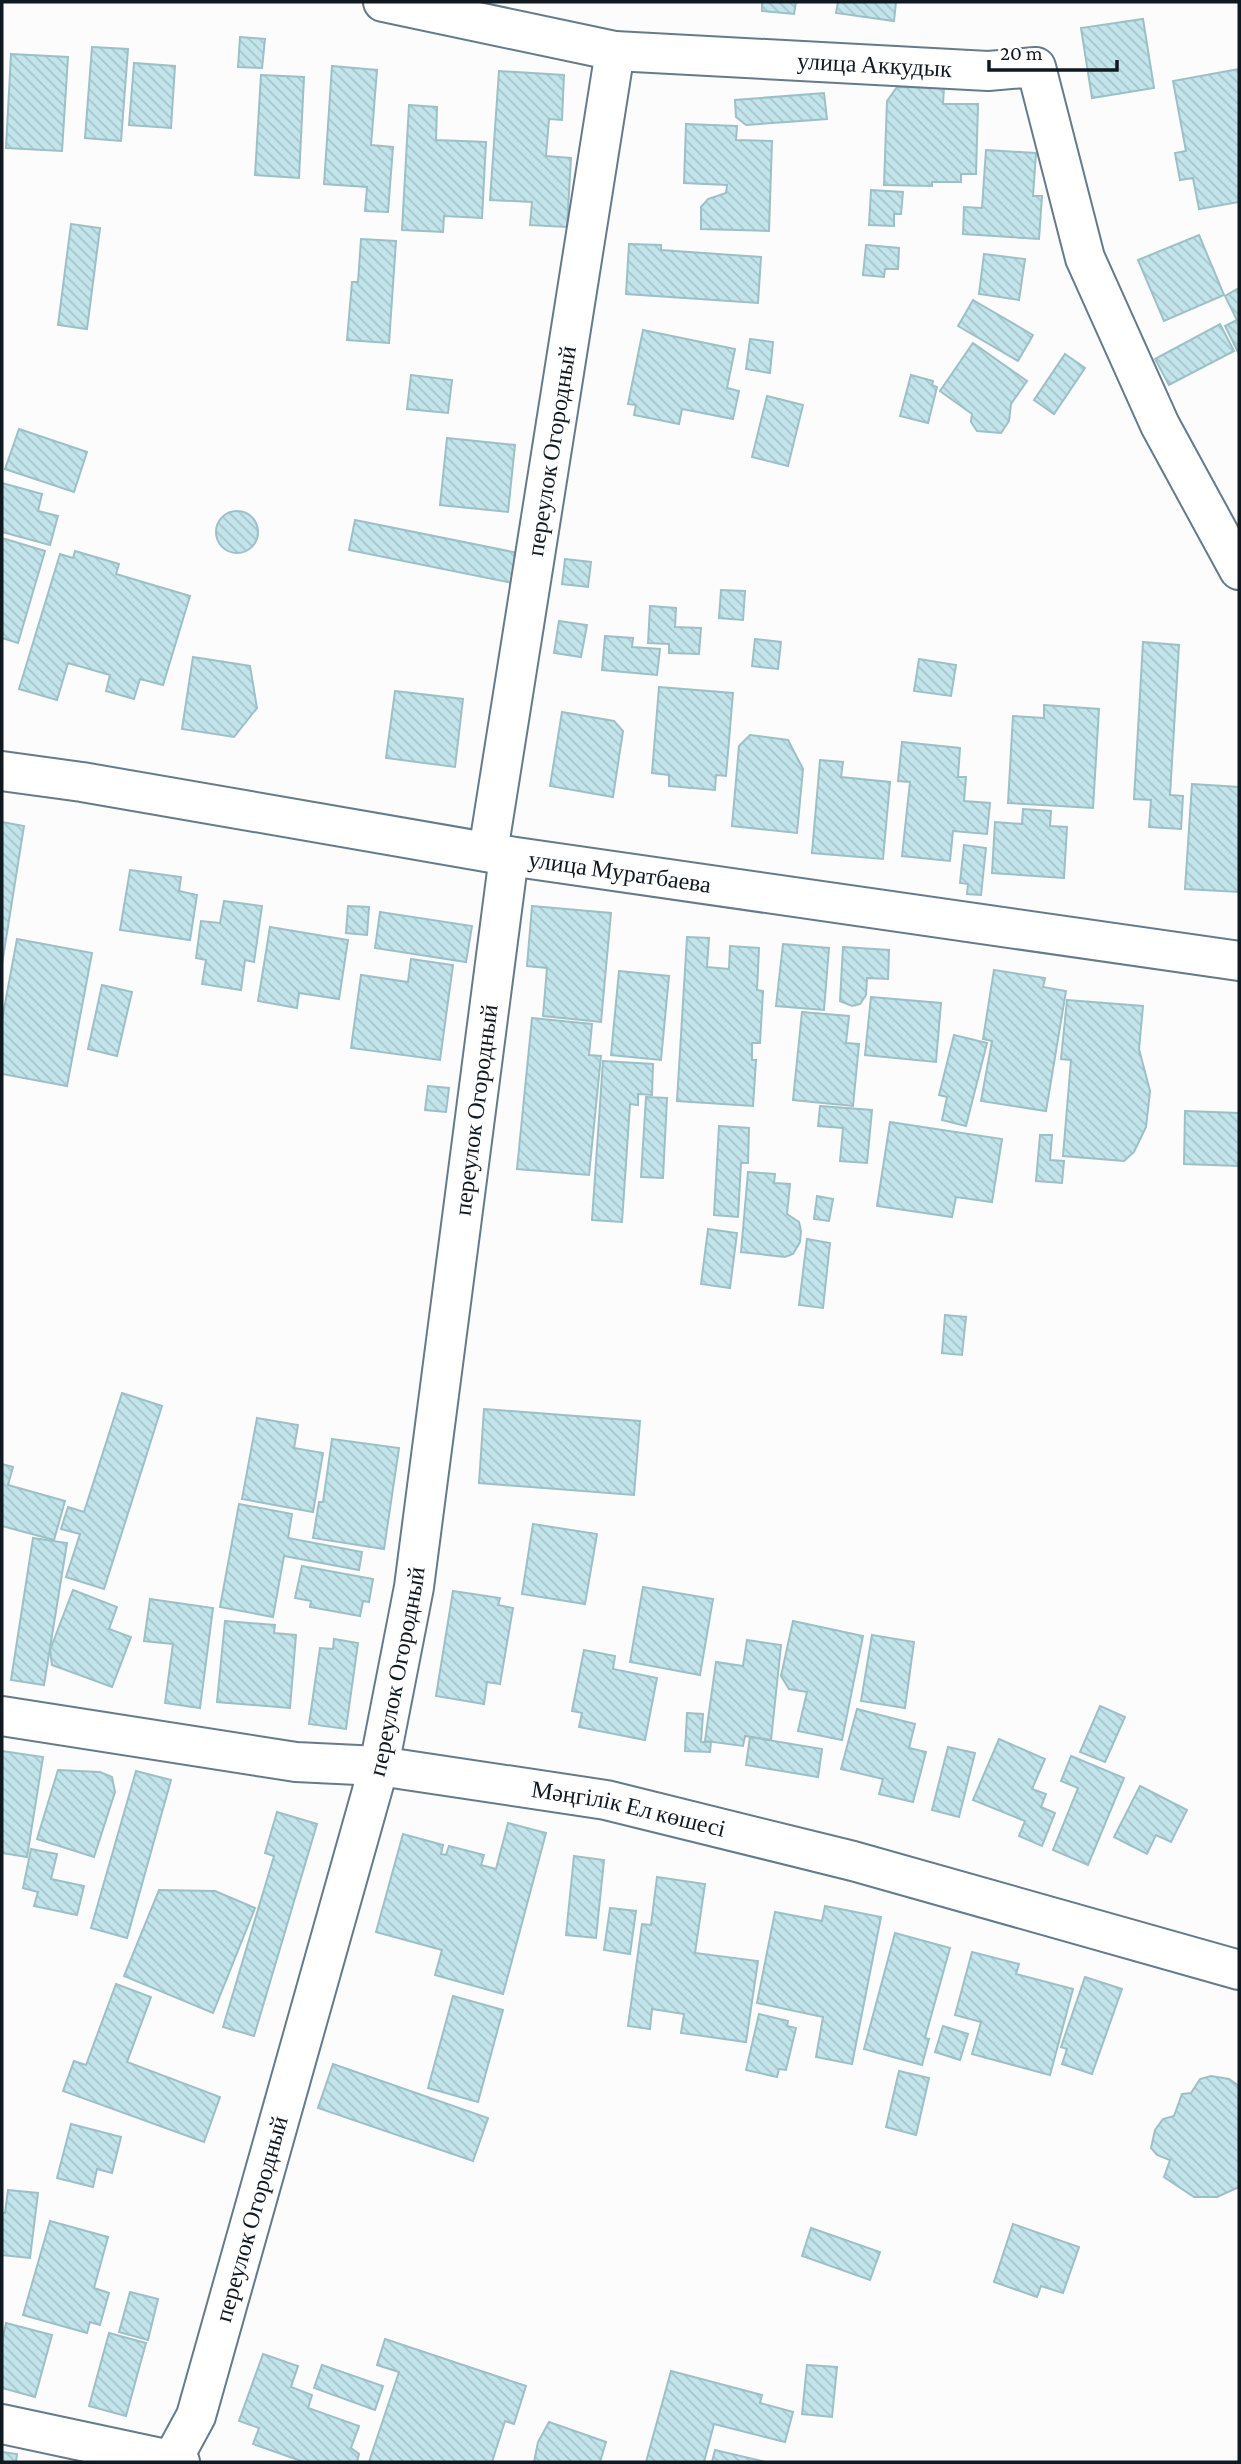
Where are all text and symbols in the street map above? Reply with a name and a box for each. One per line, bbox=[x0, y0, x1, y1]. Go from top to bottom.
scale bar bbox=[989, 28, 1117, 72]
text: 20 m bbox=[1000, 41, 1043, 65]
street label: улица Аккудык bbox=[797, 47, 953, 82]
street label: переулок Огородный bbox=[521, 344, 581, 558]
street label: улица Муратбаева bbox=[527, 845, 713, 898]
street label: переулок Огородный bbox=[448, 1003, 503, 1217]
street label: переулок Огородный bbox=[363, 1565, 430, 1779]
street label: Мәңгілік Ел көшесі bbox=[530, 1775, 729, 1842]
street label: переулок Огородный bbox=[209, 2113, 293, 2325]

